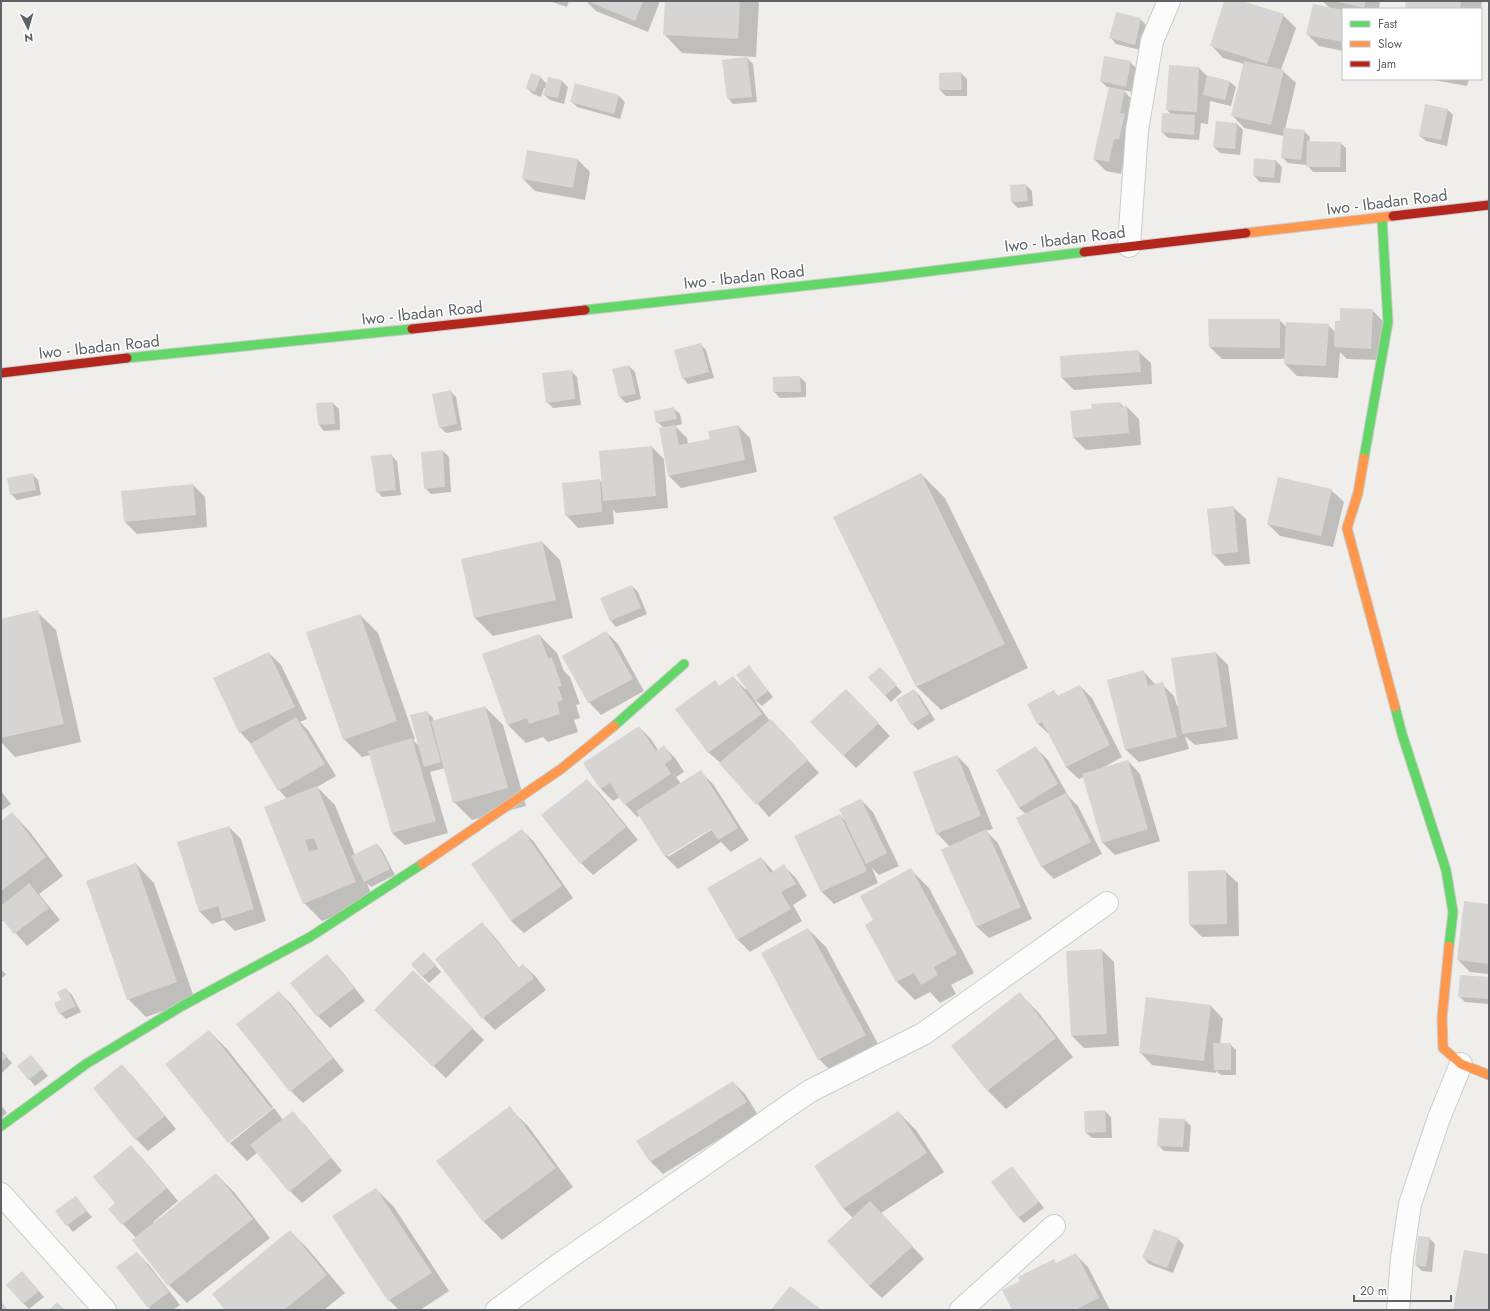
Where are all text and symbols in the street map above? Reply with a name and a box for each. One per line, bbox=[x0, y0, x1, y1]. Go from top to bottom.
north arrow bbox=[8, 8, 48, 48]
legend bbox=[1342, 8, 1482, 80]
text: Fast bbox=[1378, 15, 1397, 33]
text: N bbox=[24, 30, 34, 46]
text: Slow bbox=[1378, 35, 1403, 53]
text: Jam bbox=[1376, 55, 1396, 73]
street label: Iwo - Ibadan Road bbox=[1325, 183, 1449, 221]
street label: Iwo - Ibadan Road bbox=[1003, 220, 1127, 258]
street label: Iwo - Ibadan Road bbox=[682, 259, 806, 295]
street label: Iwo - Ibadan Road bbox=[360, 295, 484, 331]
street label: Iwo - Ibadan Road bbox=[37, 329, 161, 365]
scale bar bbox=[1354, 1277, 1451, 1303]
text: 20 m bbox=[1360, 1282, 1387, 1300]

